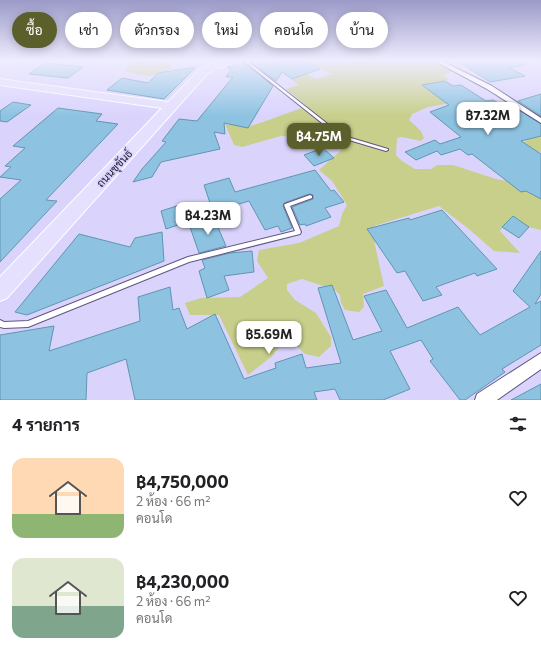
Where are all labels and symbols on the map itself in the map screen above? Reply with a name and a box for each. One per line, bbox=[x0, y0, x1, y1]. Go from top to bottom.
pin: ฿7.32M bbox=[455, 102, 521, 136]
pin: ฿4.75M bbox=[286, 123, 352, 157]
street label: ถนนขุขันธ์ bbox=[93, 146, 137, 191]
pin: ฿4.23M bbox=[175, 202, 241, 236]
pin: ฿5.69M bbox=[236, 321, 302, 355]

